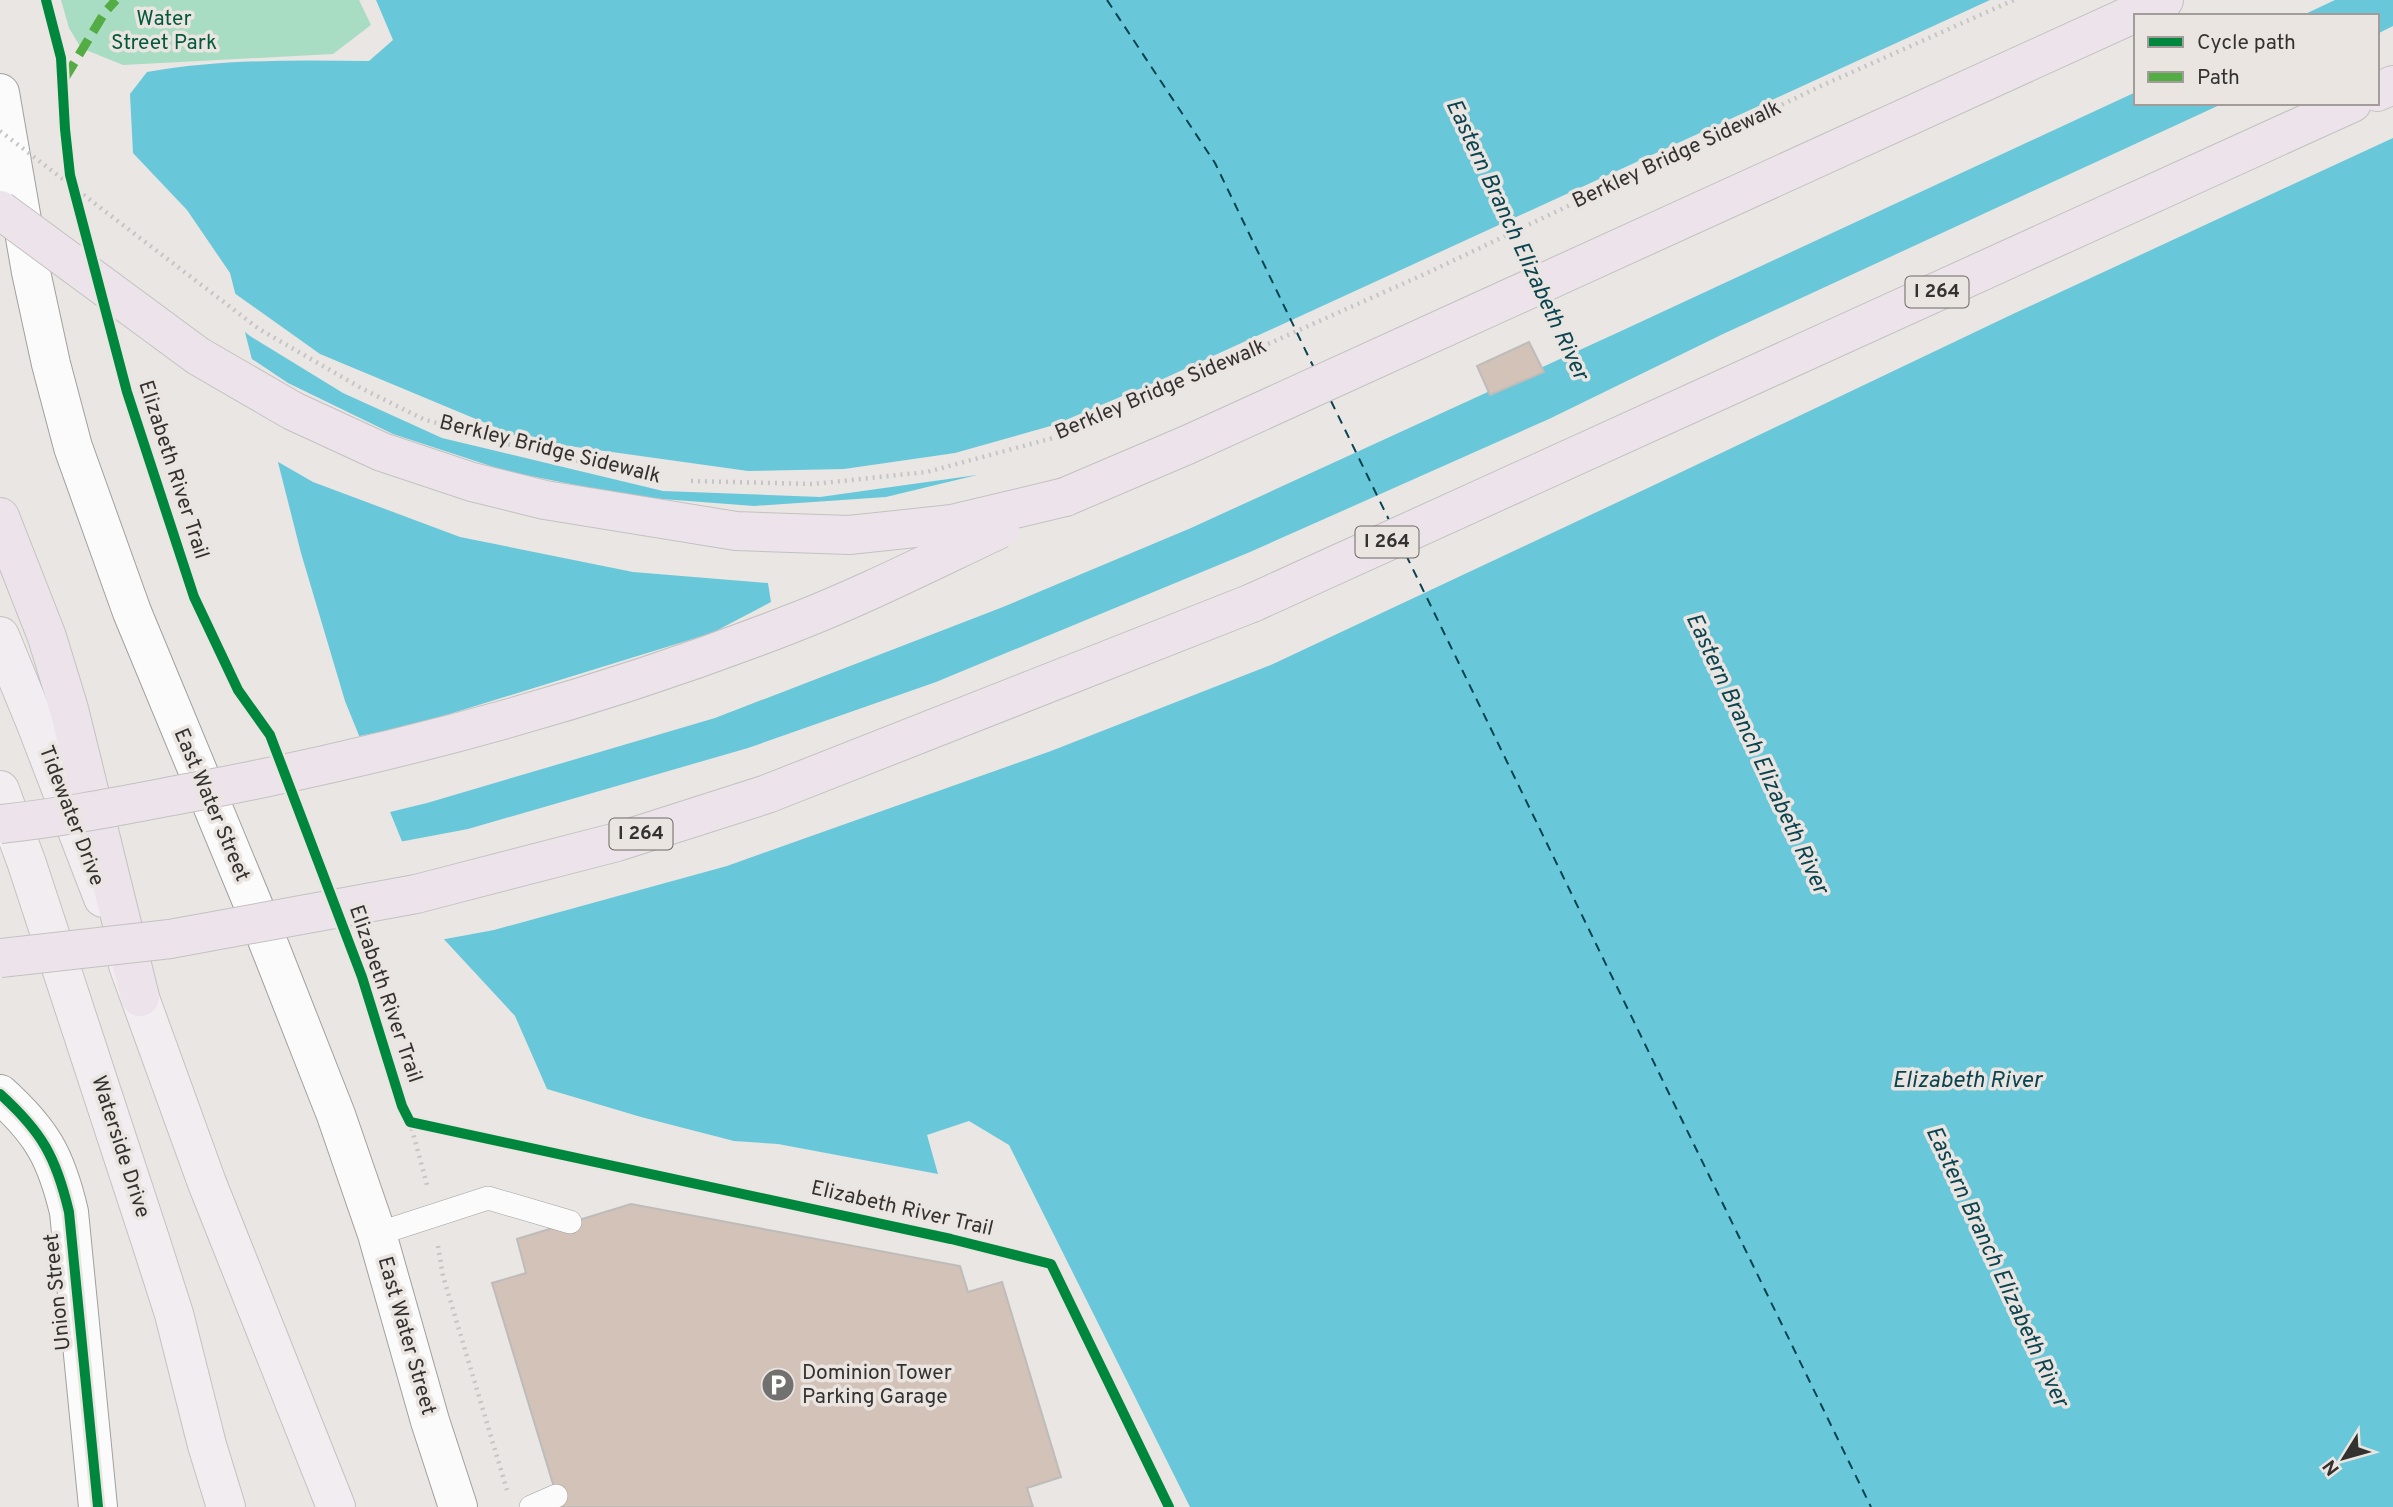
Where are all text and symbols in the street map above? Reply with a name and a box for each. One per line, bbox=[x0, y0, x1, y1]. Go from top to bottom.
park label: Water Street Park bbox=[111, 6, 217, 57]
legend bbox=[2134, 14, 2379, 105]
text: Cycle path bbox=[2197, 30, 2296, 57]
text: Path bbox=[2197, 65, 2240, 92]
water label: Eastern Branch Elizabeth River bbox=[1438, 95, 1595, 387]
street label: Berkley Bridge Sidewalk bbox=[1568, 95, 1786, 215]
road number: I 264 bbox=[1906, 276, 1968, 308]
street label: Berkley Bridge Sidewalk bbox=[1051, 333, 1271, 447]
street label: Elizabeth River Trail bbox=[131, 377, 215, 563]
street label: Berkley Bridge Sidewalk bbox=[436, 409, 664, 491]
road number: I 264 bbox=[1356, 526, 1418, 558]
water label: Eastern Branch Elizabeth River bbox=[1678, 609, 1835, 901]
street label: East Water Street bbox=[167, 724, 255, 886]
street label: Tidewater Drive bbox=[32, 742, 110, 890]
road number: I 264 bbox=[610, 818, 672, 849]
street label: Elizabeth River Trail bbox=[342, 902, 428, 1086]
water label: Elizabeth River bbox=[1892, 1067, 2044, 1096]
street label: Waterside Drive bbox=[84, 1072, 156, 1222]
water label: Eastern Branch Elizabeth River bbox=[1918, 1122, 2075, 1414]
street label: Elizabeth River Trail bbox=[808, 1175, 996, 1243]
street label: Union Street bbox=[38, 1232, 78, 1352]
street label: East Water Street bbox=[370, 1254, 442, 1418]
place label: Dominion Tower Parking Garage bbox=[802, 1360, 952, 1411]
parking icon: Dominion Tower Parking Garage bbox=[759, 1366, 797, 1404]
north arrow bbox=[2309, 1423, 2379, 1493]
text: N bbox=[2318, 1454, 2346, 1480]

